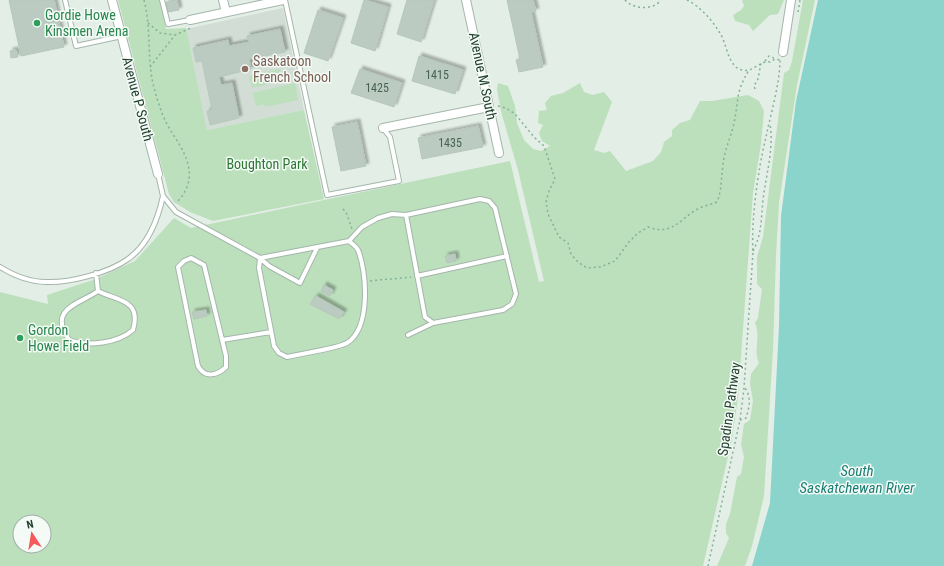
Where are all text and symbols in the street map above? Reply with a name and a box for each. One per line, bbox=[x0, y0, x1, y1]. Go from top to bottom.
place label: Gordie Howe Kinsmen Arena bbox=[45, 7, 128, 39]
marker: Gordie Howe Kinsmen Arena bbox=[32, 18, 42, 28]
street label: Avenue M South bbox=[466, 31, 500, 121]
place label: Saskatoon French School bbox=[253, 53, 331, 85]
street label: Avenue P South bbox=[119, 55, 157, 143]
marker: Saskatoon French School bbox=[240, 64, 250, 74]
house number: 1415 bbox=[425, 68, 449, 82]
house number: 1425 bbox=[365, 81, 389, 95]
house number: 1435 bbox=[438, 136, 462, 150]
park label: Boughton Park bbox=[226, 156, 308, 172]
place label: Gordon Howe Field bbox=[28, 322, 89, 354]
marker: Gordon Howe Field bbox=[15, 333, 25, 343]
street label: Spadina Pathway bbox=[714, 361, 744, 457]
water label: South Saskatchewan River bbox=[800, 462, 915, 497]
north arrow bbox=[12, 514, 52, 554]
text: N bbox=[25, 518, 35, 532]

